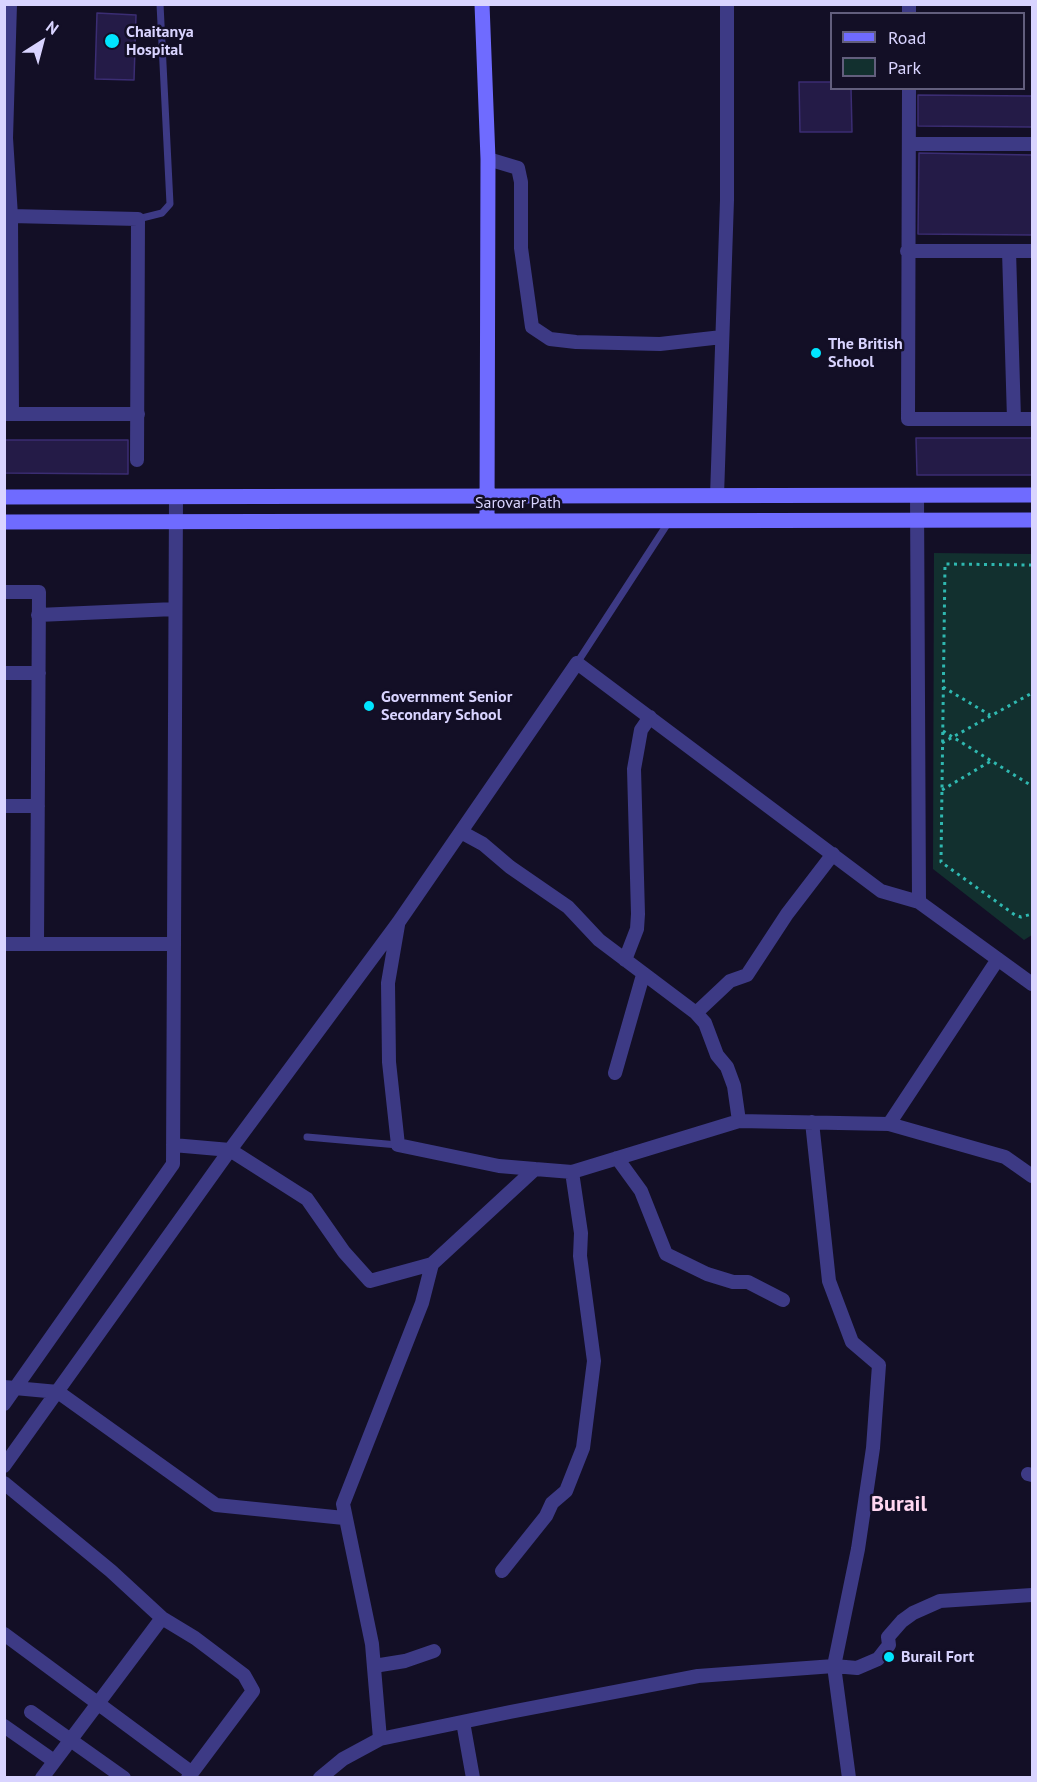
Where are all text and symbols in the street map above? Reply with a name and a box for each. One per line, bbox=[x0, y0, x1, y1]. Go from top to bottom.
north arrow bbox=[12, 12, 72, 72]
legend bbox=[830, 12, 1025, 90]
text: N bbox=[42, 16, 63, 39]
place label: Chaitanya Hospital bbox=[126, 22, 194, 60]
text: Road bbox=[888, 26, 926, 49]
marker: Chaitanya Hospital bbox=[103, 32, 121, 50]
text: Park bbox=[888, 56, 921, 79]
place label: The British School bbox=[828, 334, 903, 372]
marker: The British School bbox=[809, 346, 823, 360]
street label: Sarovar Path bbox=[475, 493, 561, 513]
place label: Government Senior Secondary School bbox=[381, 687, 512, 725]
marker: Government Senior Secondary School bbox=[362, 699, 376, 713]
district label: Burail bbox=[871, 1492, 927, 1518]
place label: Burail Fort bbox=[901, 1647, 974, 1667]
marker: Burail Fort bbox=[882, 1650, 896, 1664]

